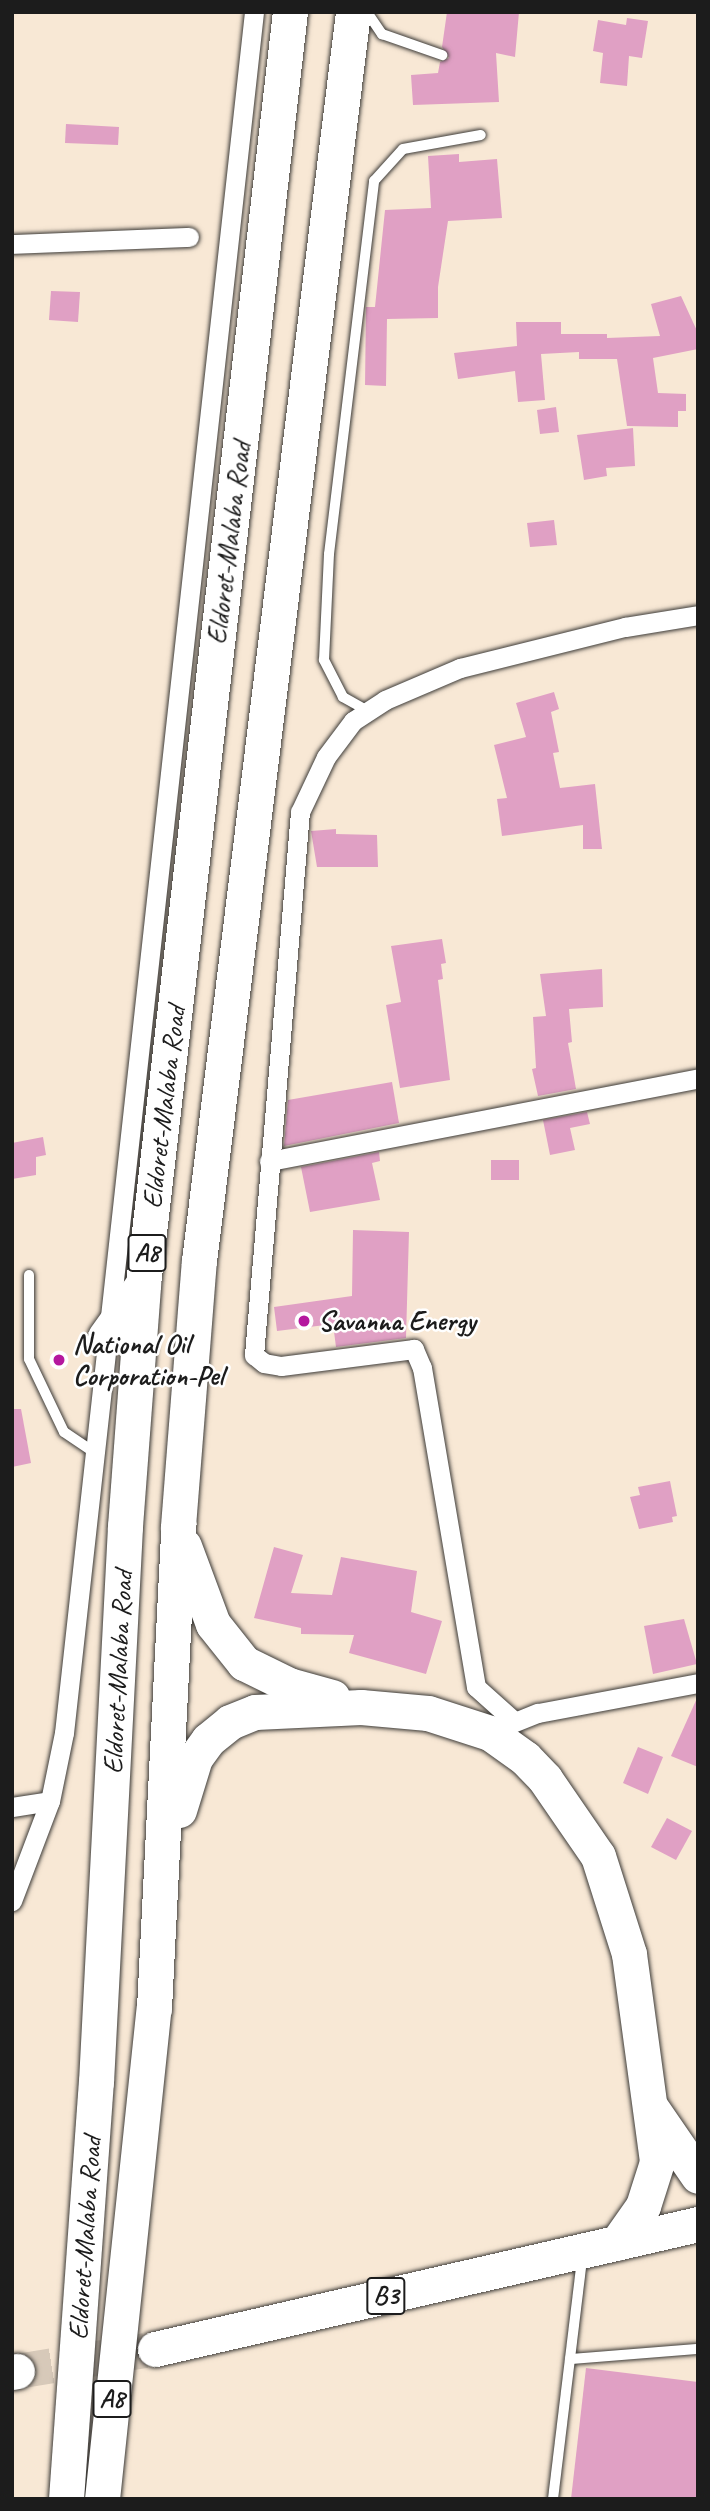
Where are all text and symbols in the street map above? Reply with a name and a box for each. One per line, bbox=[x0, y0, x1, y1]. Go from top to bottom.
street label: Eldoret-Malaba Road bbox=[200, 440, 258, 646]
street label: Eldoret-Malaba Road bbox=[135, 1004, 193, 1210]
road number: A8 bbox=[126, 1230, 168, 1276]
place label: Savanna Energy bbox=[318, 1304, 475, 1338]
marker: Savanna Energy bbox=[296, 1313, 312, 1329]
place label: National Oil Corporation-Pel bbox=[73, 1327, 223, 1393]
marker: National Oil Corporation-Pel bbox=[51, 1352, 67, 1368]
street label: Eldoret-Malaba Road bbox=[96, 1569, 140, 1775]
street label: Eldoret-Malaba Road bbox=[61, 2135, 109, 2341]
road number: B3 bbox=[365, 2274, 407, 2318]
road number: A8 bbox=[91, 2376, 133, 2422]

